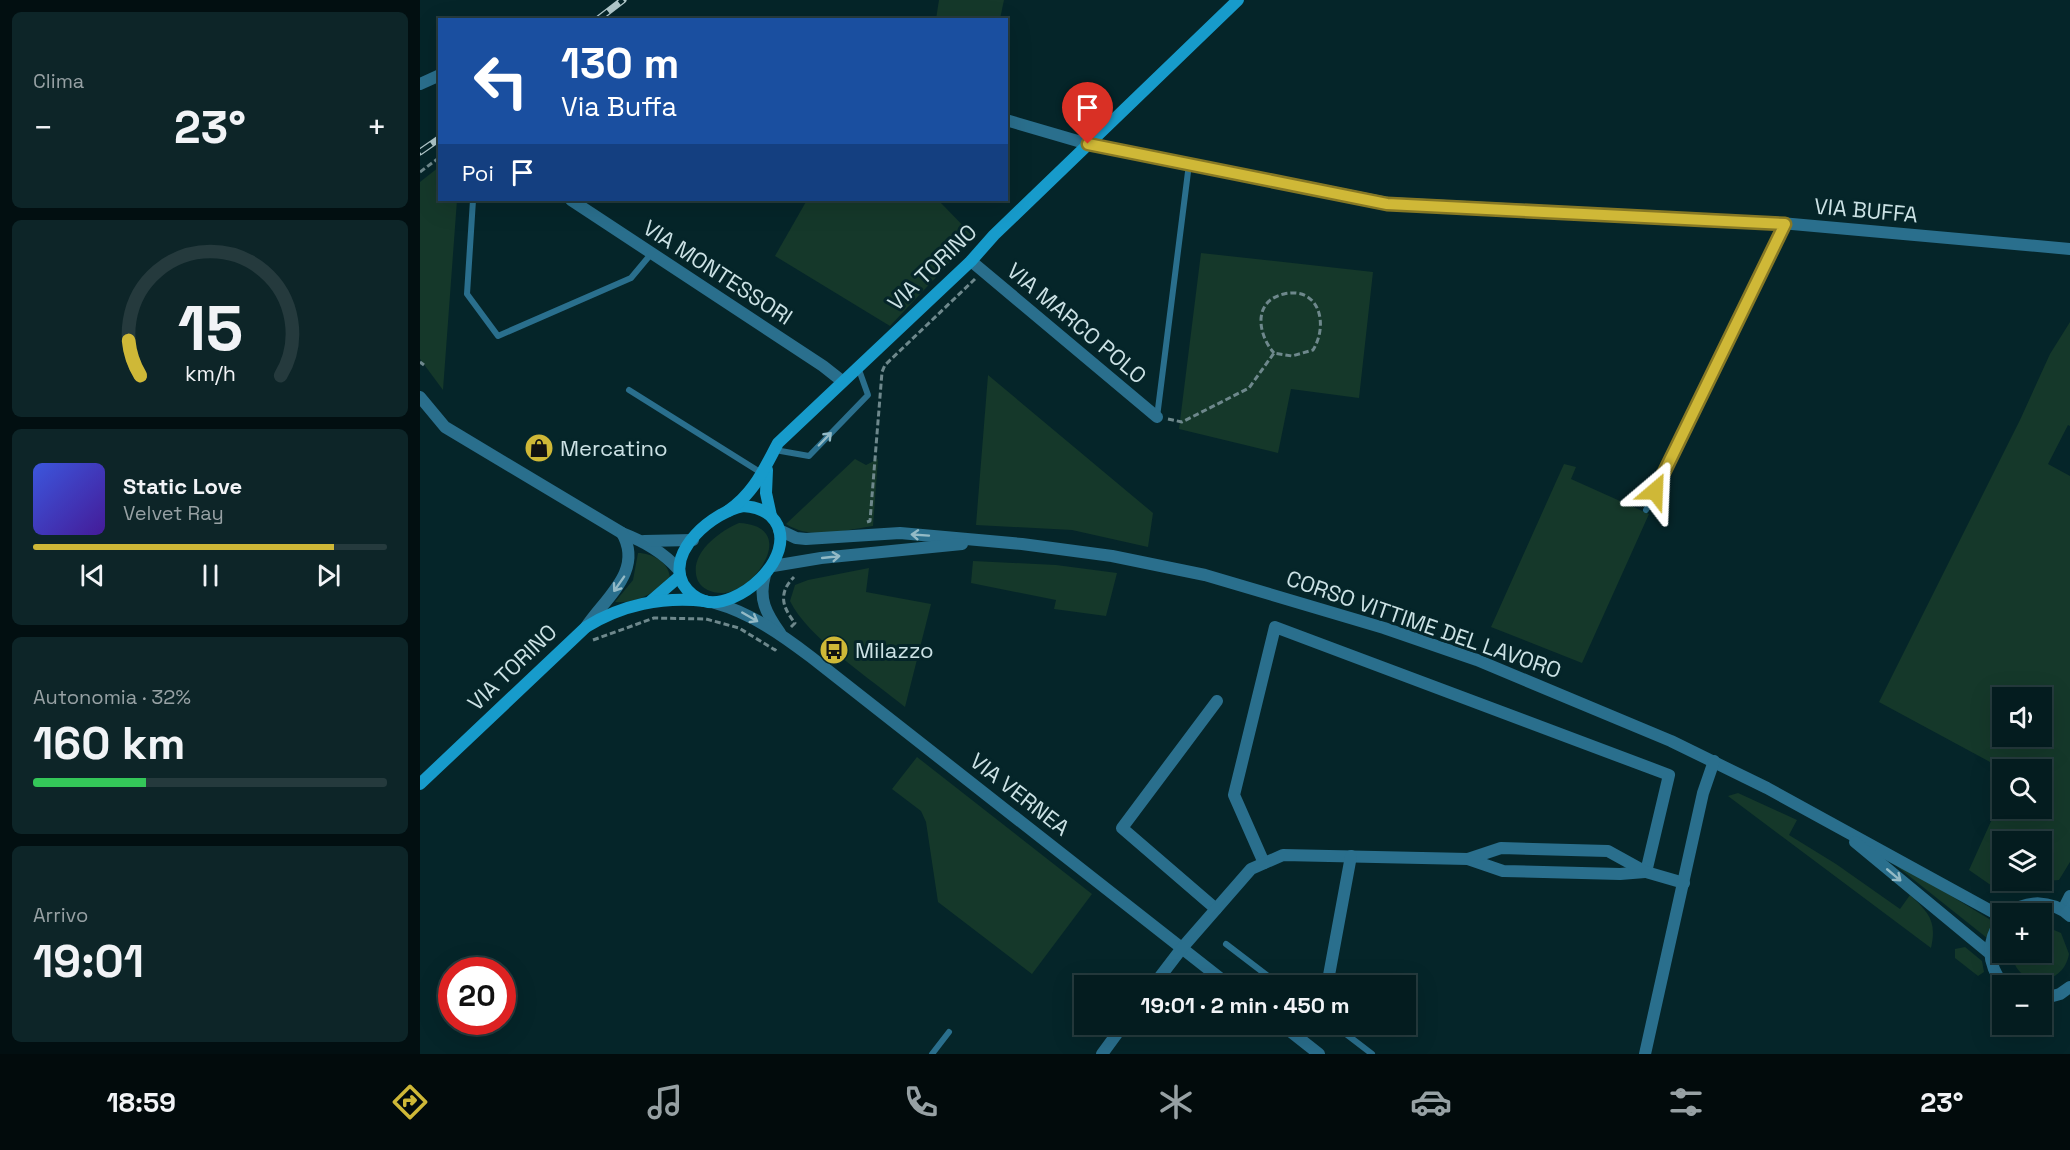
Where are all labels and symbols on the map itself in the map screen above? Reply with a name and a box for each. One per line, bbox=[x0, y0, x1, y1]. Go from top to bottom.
pin bbox=[1062, 82, 1113, 144]
street label: VIA BUFFA bbox=[1813, 192, 1919, 228]
street label: VIA MONTESSORI bbox=[638, 213, 798, 331]
street label: VIA TORINO bbox=[882, 218, 982, 316]
street label: VIA MARCO POLO bbox=[1001, 256, 1153, 390]
shop icon: Mercatino bbox=[523, 432, 555, 464]
one-way arrow bbox=[818, 432, 832, 447]
place label: Mercatino bbox=[560, 434, 668, 462]
position arrow bbox=[1623, 459, 1687, 523]
one-way arrow bbox=[910, 529, 930, 540]
one-way arrow bbox=[820, 551, 840, 562]
street label: CORSO VITTIME DEL LAVORO bbox=[1283, 564, 1565, 684]
one-way arrow bbox=[613, 575, 625, 591]
one-way arrow bbox=[741, 611, 758, 623]
street label: VIA TORINO bbox=[462, 618, 562, 716]
bus stop icon: Milazzo bbox=[818, 634, 850, 666]
place label: Milazzo bbox=[855, 636, 934, 664]
street label: VIA VERNEA bbox=[965, 746, 1075, 842]
one-way arrow bbox=[1886, 868, 1902, 881]
speed limit sign: 20 bbox=[438, 957, 516, 1035]

